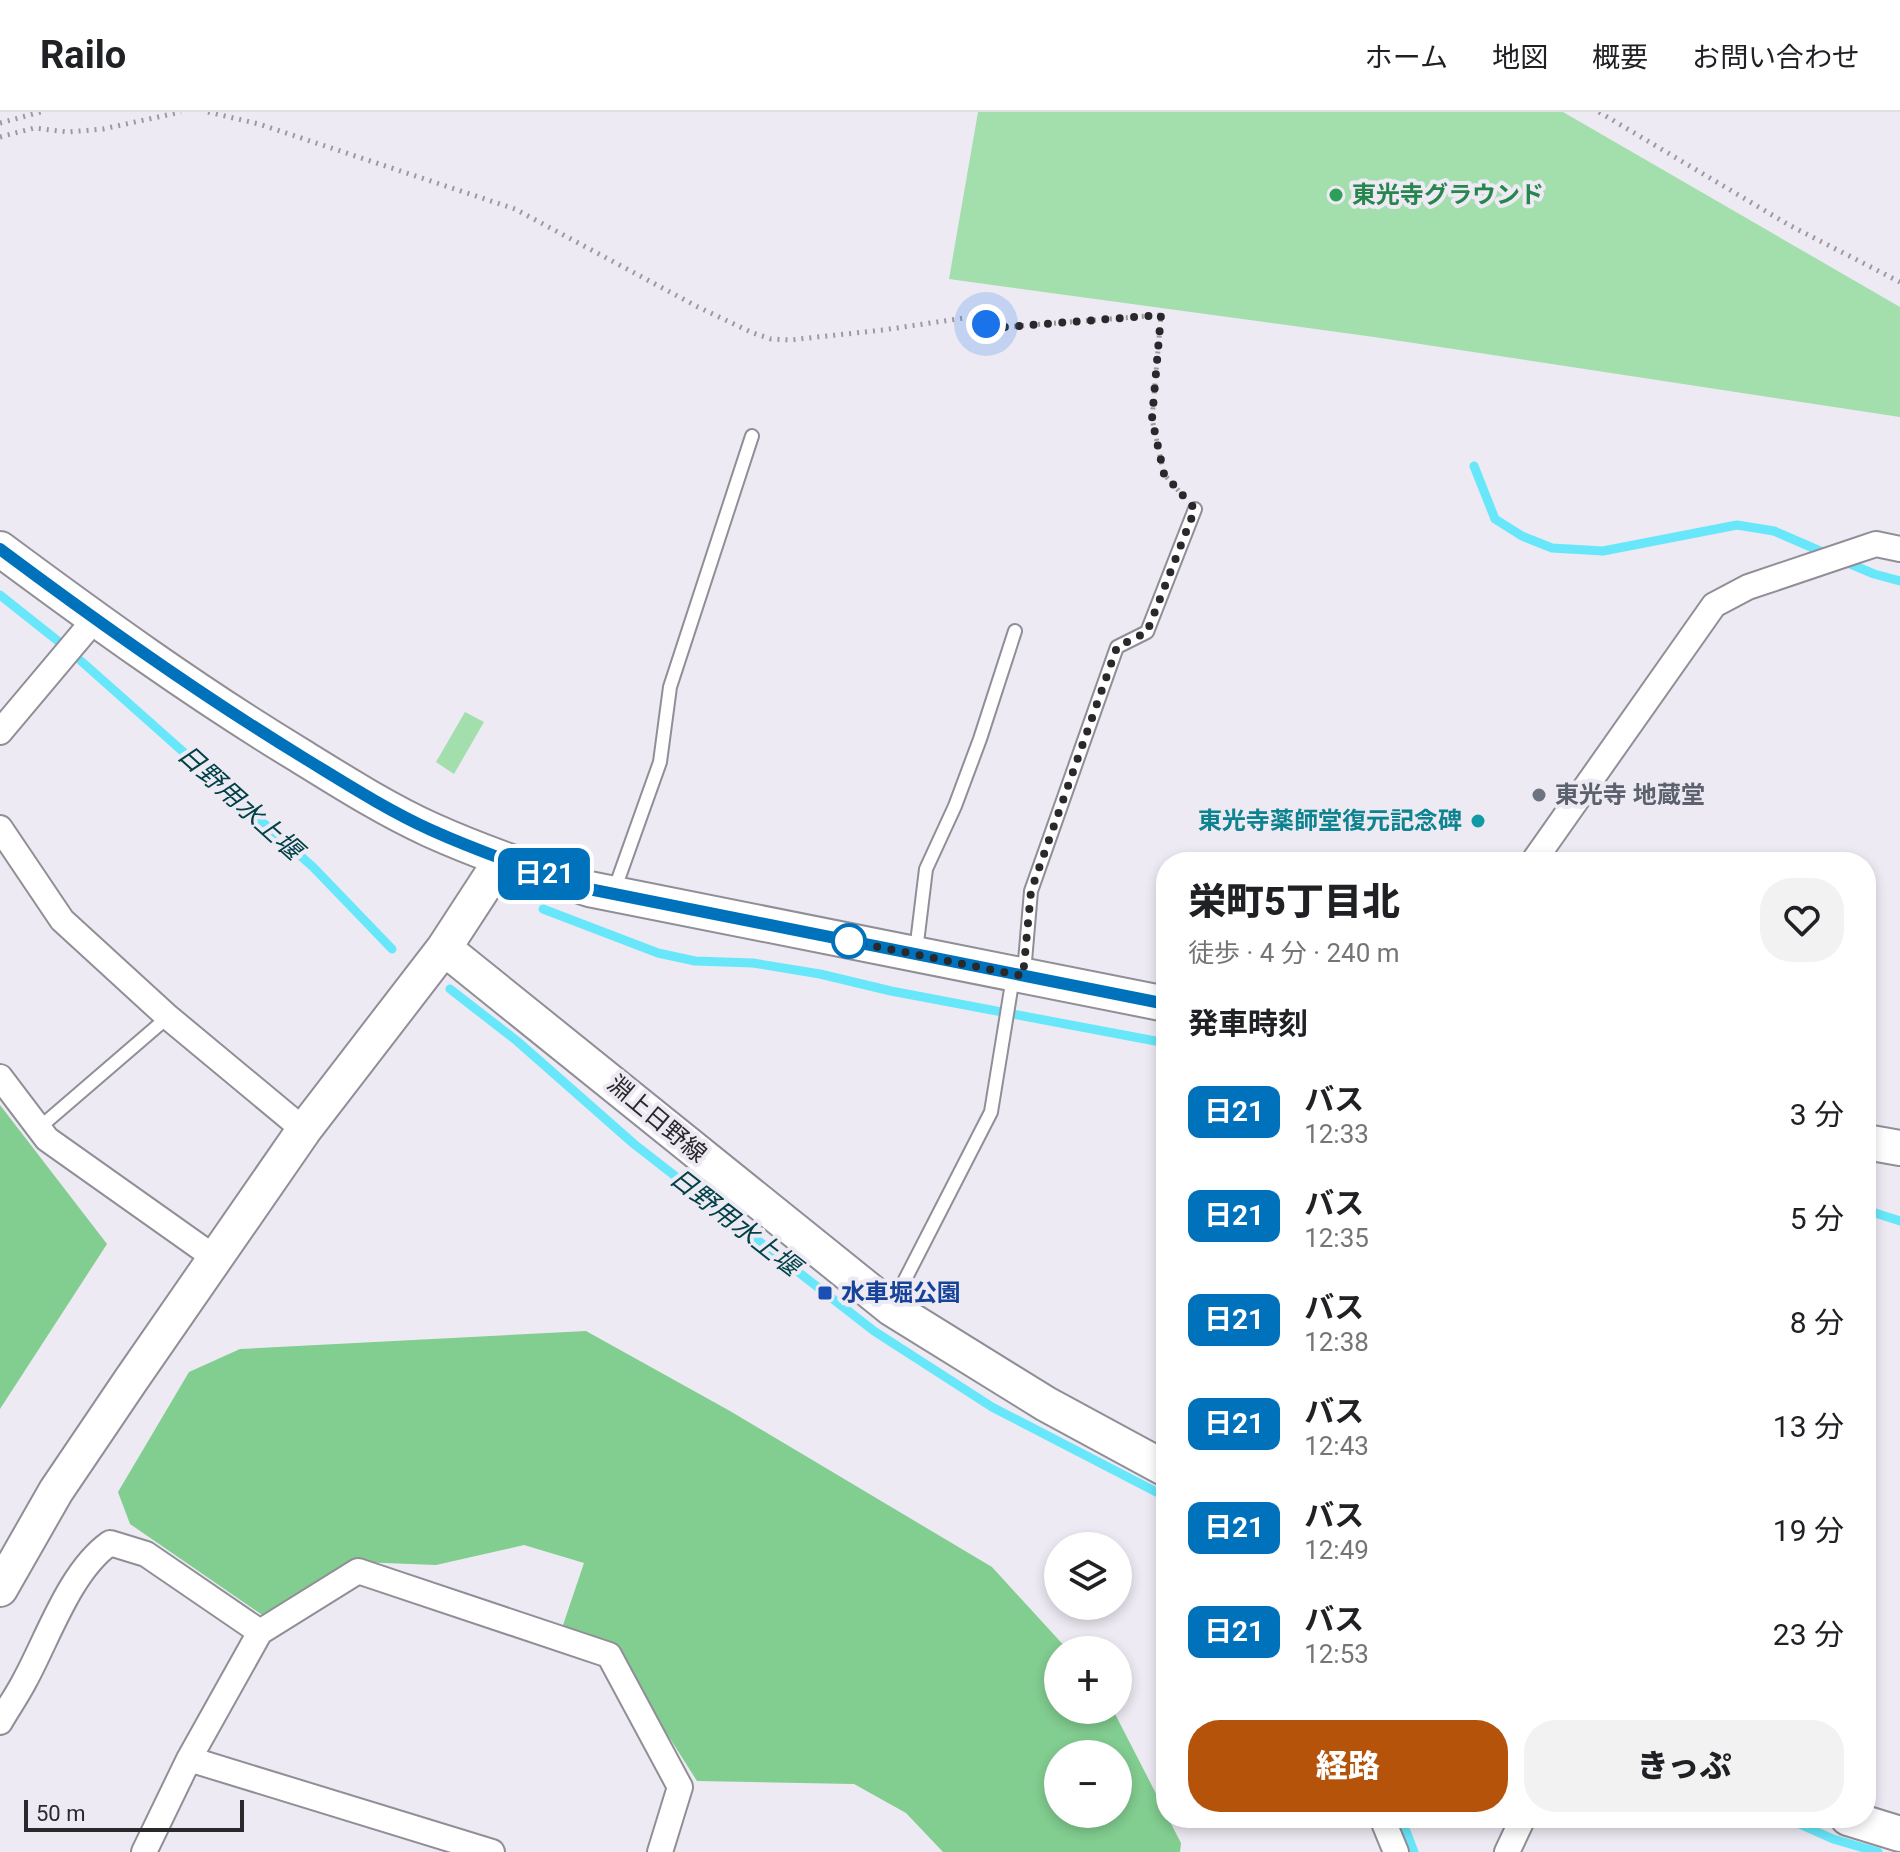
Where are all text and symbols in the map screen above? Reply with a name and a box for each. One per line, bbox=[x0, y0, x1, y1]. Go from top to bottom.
text: Railo bbox=[40, 33, 126, 77]
text: ホーム bbox=[1365, 41, 1448, 74]
text: 地図 bbox=[1492, 41, 1548, 74]
text: 概要 bbox=[1592, 41, 1648, 74]
text: お問い合わせ bbox=[1692, 41, 1860, 74]
place label: 東光寺グラウンド bbox=[1352, 181, 1544, 209]
marker: 東光寺グラウンド bbox=[1327, 186, 1345, 204]
your location bbox=[966, 304, 1006, 344]
water label: 日野用水上堰 bbox=[172, 739, 311, 868]
place label: 東光寺 地蔵堂 bbox=[1555, 781, 1705, 809]
marker: 東光寺 地蔵堂 bbox=[1530, 786, 1548, 804]
place label: 東光寺薬師堂復元記念碑 bbox=[1198, 807, 1462, 835]
marker: 東光寺薬師堂復元記念碑 bbox=[1469, 812, 1487, 830]
line badge: 日21 bbox=[498, 848, 590, 900]
text: 日21 bbox=[514, 857, 574, 890]
button: heart bbox=[1760, 878, 1844, 962]
text: 栄町5丁目北 bbox=[1188, 880, 1400, 924]
unlabelled marker bbox=[832, 924, 866, 958]
text: 徒歩 · 4 分 · 240 m bbox=[1188, 938, 1400, 968]
text: 発車時刻 bbox=[1188, 1006, 1308, 1041]
street label: 淵上日野線 bbox=[602, 1070, 712, 1168]
text: バス bbox=[1304, 1082, 1364, 1117]
text: 日21 bbox=[1204, 1095, 1264, 1128]
text: 3 分 bbox=[1790, 1097, 1844, 1132]
text: 12:33 bbox=[1304, 1119, 1369, 1149]
water label: 日野用水上堰 bbox=[664, 1162, 809, 1284]
text: バス bbox=[1304, 1186, 1364, 1221]
text: 日21 bbox=[1204, 1199, 1264, 1232]
text: 5 分 bbox=[1790, 1201, 1844, 1236]
text: 12:35 bbox=[1304, 1223, 1369, 1253]
place label: 水車堀公園 bbox=[841, 1279, 961, 1307]
marker: 水車堀公園 bbox=[816, 1284, 834, 1302]
text: バス bbox=[1304, 1290, 1364, 1325]
text: 日21 bbox=[1204, 1303, 1264, 1336]
text: 8 分 bbox=[1790, 1305, 1844, 1340]
text: 12:38 bbox=[1304, 1327, 1369, 1357]
text: バス bbox=[1304, 1394, 1364, 1429]
text: 日21 bbox=[1204, 1407, 1264, 1440]
text: 13 分 bbox=[1773, 1409, 1844, 1444]
text: 12:43 bbox=[1304, 1431, 1369, 1461]
text: バス bbox=[1304, 1498, 1364, 1533]
text: 日21 bbox=[1204, 1511, 1264, 1544]
text: 19 分 bbox=[1773, 1513, 1844, 1548]
map controls bbox=[1044, 1532, 1132, 1828]
button: layers bbox=[1044, 1532, 1132, 1620]
text: 12:49 bbox=[1304, 1535, 1369, 1565]
text: バス bbox=[1304, 1602, 1364, 1637]
text: 日21 bbox=[1204, 1615, 1264, 1648]
text: 23 分 bbox=[1773, 1617, 1844, 1652]
button: + bbox=[1044, 1636, 1132, 1724]
text: 12:53 bbox=[1304, 1639, 1369, 1669]
button: 経路 bbox=[1188, 1720, 1508, 1812]
button: きっぷ bbox=[1524, 1720, 1844, 1812]
button: − bbox=[1044, 1740, 1132, 1828]
scale bar bbox=[24, 1796, 244, 1832]
text: 50 m bbox=[36, 1801, 85, 1826]

